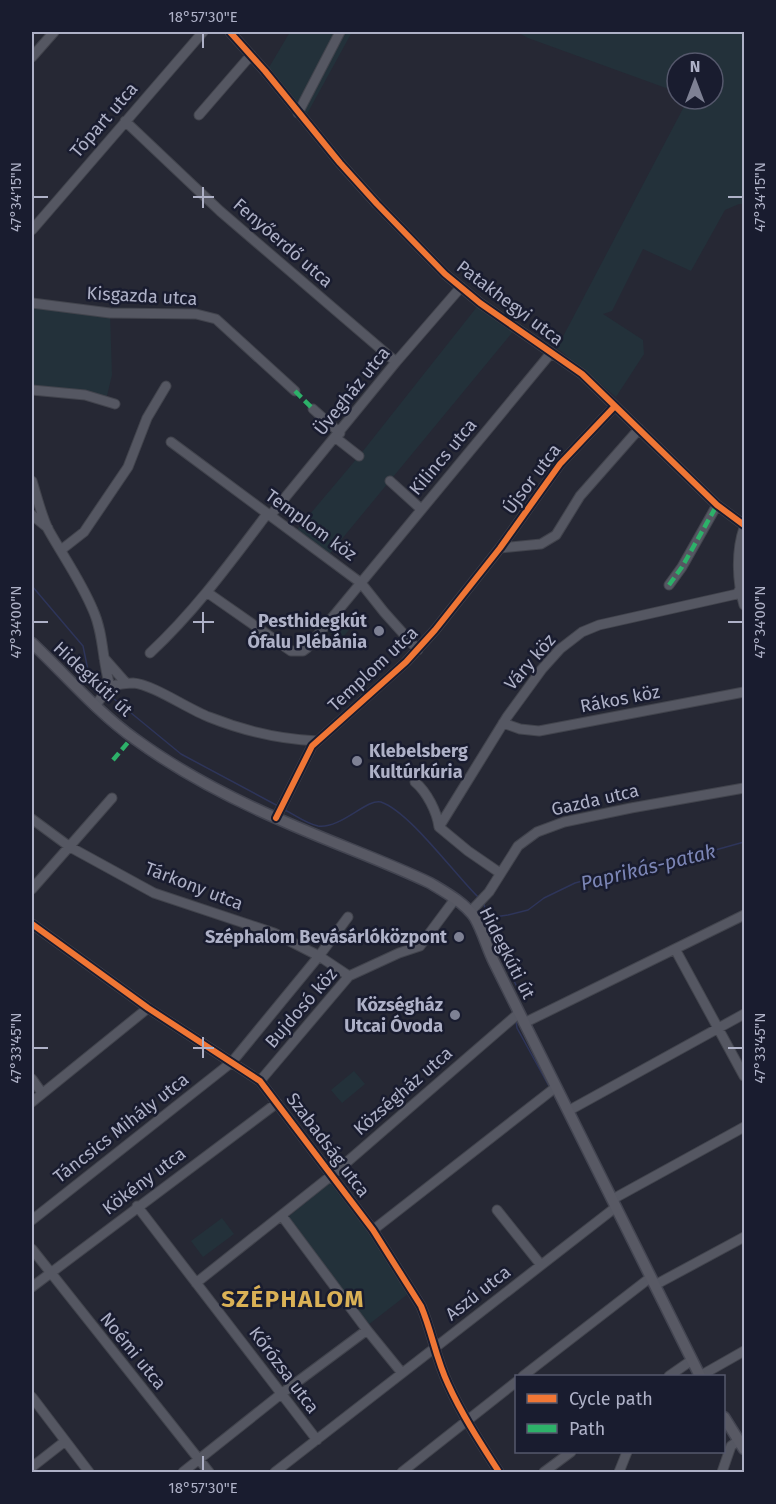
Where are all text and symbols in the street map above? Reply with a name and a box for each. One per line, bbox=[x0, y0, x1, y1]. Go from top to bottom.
text: 18°57'30"E bbox=[168, 8, 238, 26]
north arrow bbox=[665, 51, 725, 111]
text: N bbox=[690, 57, 700, 76]
street label: Tópart utca bbox=[65, 78, 143, 162]
text: 47°34'15"N bbox=[7, 162, 25, 232]
text: 47°34'15"N bbox=[751, 162, 769, 232]
street label: Fenyőerdő utca bbox=[229, 194, 337, 292]
street label: Patakhegyi utca bbox=[452, 256, 568, 350]
street label: Kisgazda utca bbox=[86, 282, 198, 310]
street label: Üvegház utca bbox=[310, 342, 394, 440]
street label: Kilincs utca bbox=[405, 414, 481, 500]
street label: Újsor utca bbox=[498, 439, 566, 519]
street label: Templom köz bbox=[261, 485, 361, 566]
text: 47°34'00"N bbox=[7, 586, 25, 658]
text: 47°34'00"N bbox=[751, 586, 769, 658]
place label: Pesthidegkút Ófalu Plébánia bbox=[247, 610, 368, 653]
street label: Templom utca bbox=[323, 622, 423, 716]
marker: Pesthidegkút Ófalu Plébánia bbox=[372, 624, 386, 638]
street label: Váry köz bbox=[500, 629, 560, 694]
street label: Hidegkúti út bbox=[49, 637, 137, 722]
street label: Rákos köz bbox=[578, 680, 662, 717]
place label: Klebelsberg Kultúrkúria bbox=[369, 740, 468, 783]
marker: Klebelsberg Kultúrkúria bbox=[350, 754, 364, 768]
street label: Gazda utca bbox=[549, 779, 641, 821]
water label: Paprikás-patak bbox=[578, 839, 718, 895]
street label: Tárkony utca bbox=[142, 857, 246, 915]
street label: Hidegkúti út bbox=[474, 903, 540, 1003]
place label: Széphalom Bevásárlóközpont bbox=[205, 926, 448, 948]
marker: Széphalom Bevásárlóközpont bbox=[452, 930, 466, 944]
street label: Bujdosó köz bbox=[260, 963, 342, 1052]
place label: Községház Utcai Óvoda bbox=[344, 994, 443, 1037]
marker: Községház Utcai Óvoda bbox=[448, 1008, 462, 1022]
text: 47°33'45"N bbox=[7, 1012, 25, 1084]
text: 47°33'45"N bbox=[751, 1012, 769, 1084]
street label: Községház utca bbox=[349, 1042, 457, 1140]
street label: Táncsics Mihály utca bbox=[49, 1068, 193, 1188]
street label: Szabadság utca bbox=[282, 1088, 374, 1202]
street label: Kökény utca bbox=[98, 1143, 190, 1219]
street label: Aszú utca bbox=[441, 1261, 515, 1325]
district label: SZÉPHALOM bbox=[221, 1284, 365, 1313]
street label: Noémi utca bbox=[95, 1308, 171, 1394]
street label: Kőrózsa utca bbox=[244, 1322, 324, 1418]
legend bbox=[515, 1375, 725, 1453]
text: Cycle path bbox=[569, 1388, 653, 1410]
text: Path bbox=[569, 1418, 605, 1440]
text: 18°57'30"E bbox=[168, 1479, 238, 1497]

